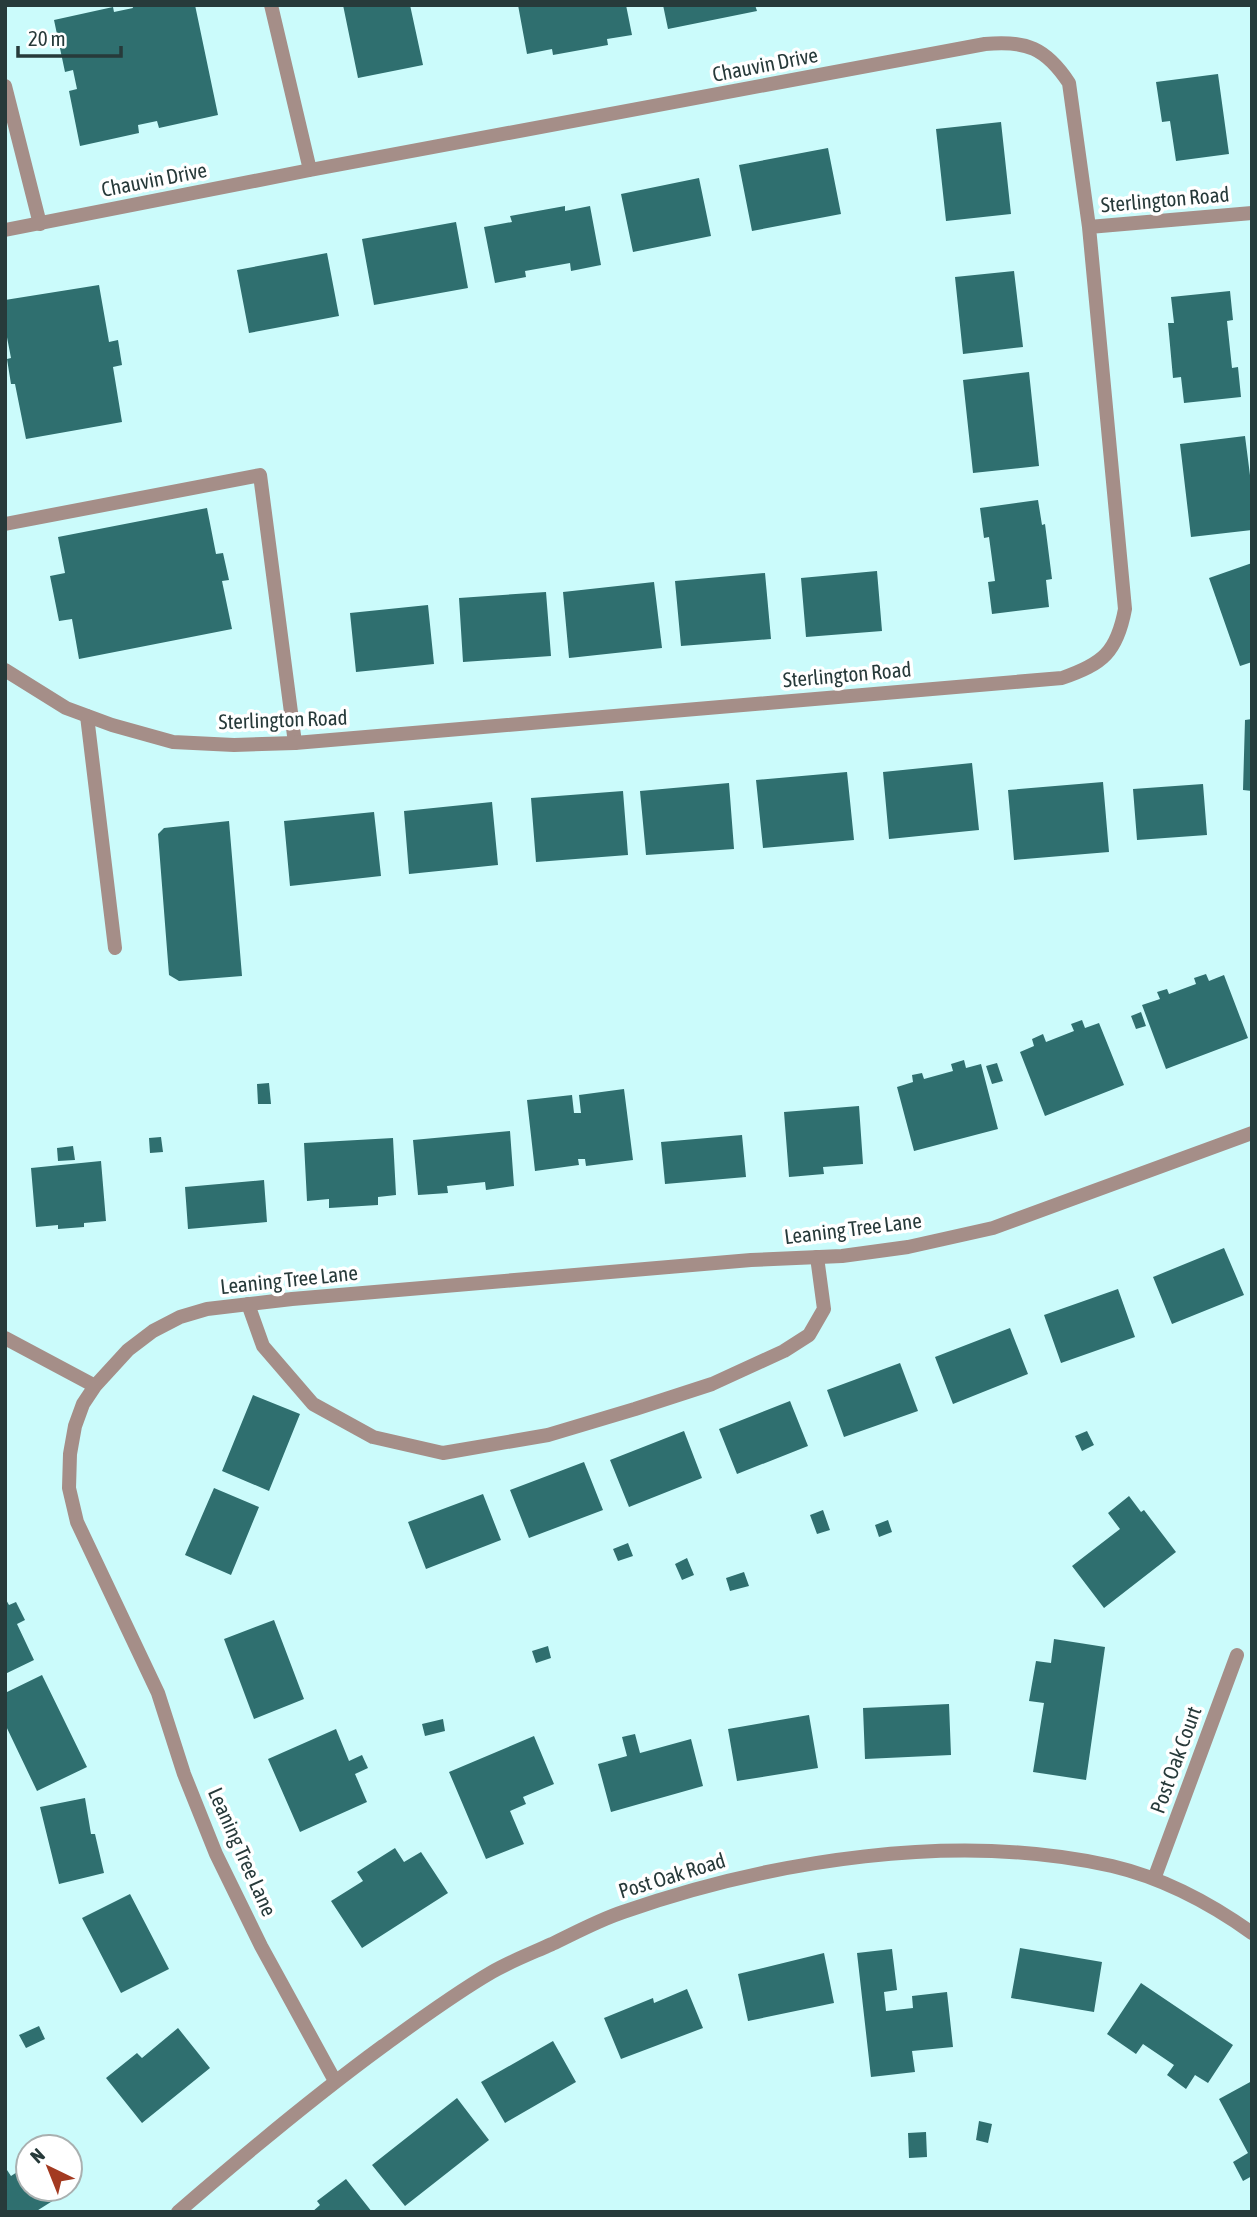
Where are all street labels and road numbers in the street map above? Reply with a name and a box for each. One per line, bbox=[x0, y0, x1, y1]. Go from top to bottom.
street label: Chauvin Drive bbox=[710, 42, 820, 86]
street label: Chauvin Drive bbox=[99, 157, 209, 201]
street label: Sterlington Road bbox=[1100, 181, 1230, 217]
street label: Sterlington Road bbox=[782, 656, 912, 692]
street label: Sterlington Road bbox=[218, 705, 348, 733]
street label: Leaning Tree Lane bbox=[783, 1208, 923, 1248]
street label: Leaning Tree Lane bbox=[219, 1260, 359, 1298]
street label: Post Oak Court bbox=[1145, 1703, 1205, 1816]
street label: Leaning Tree Lane bbox=[204, 1784, 282, 1920]
street label: Post Oak Road bbox=[615, 1847, 728, 1903]

